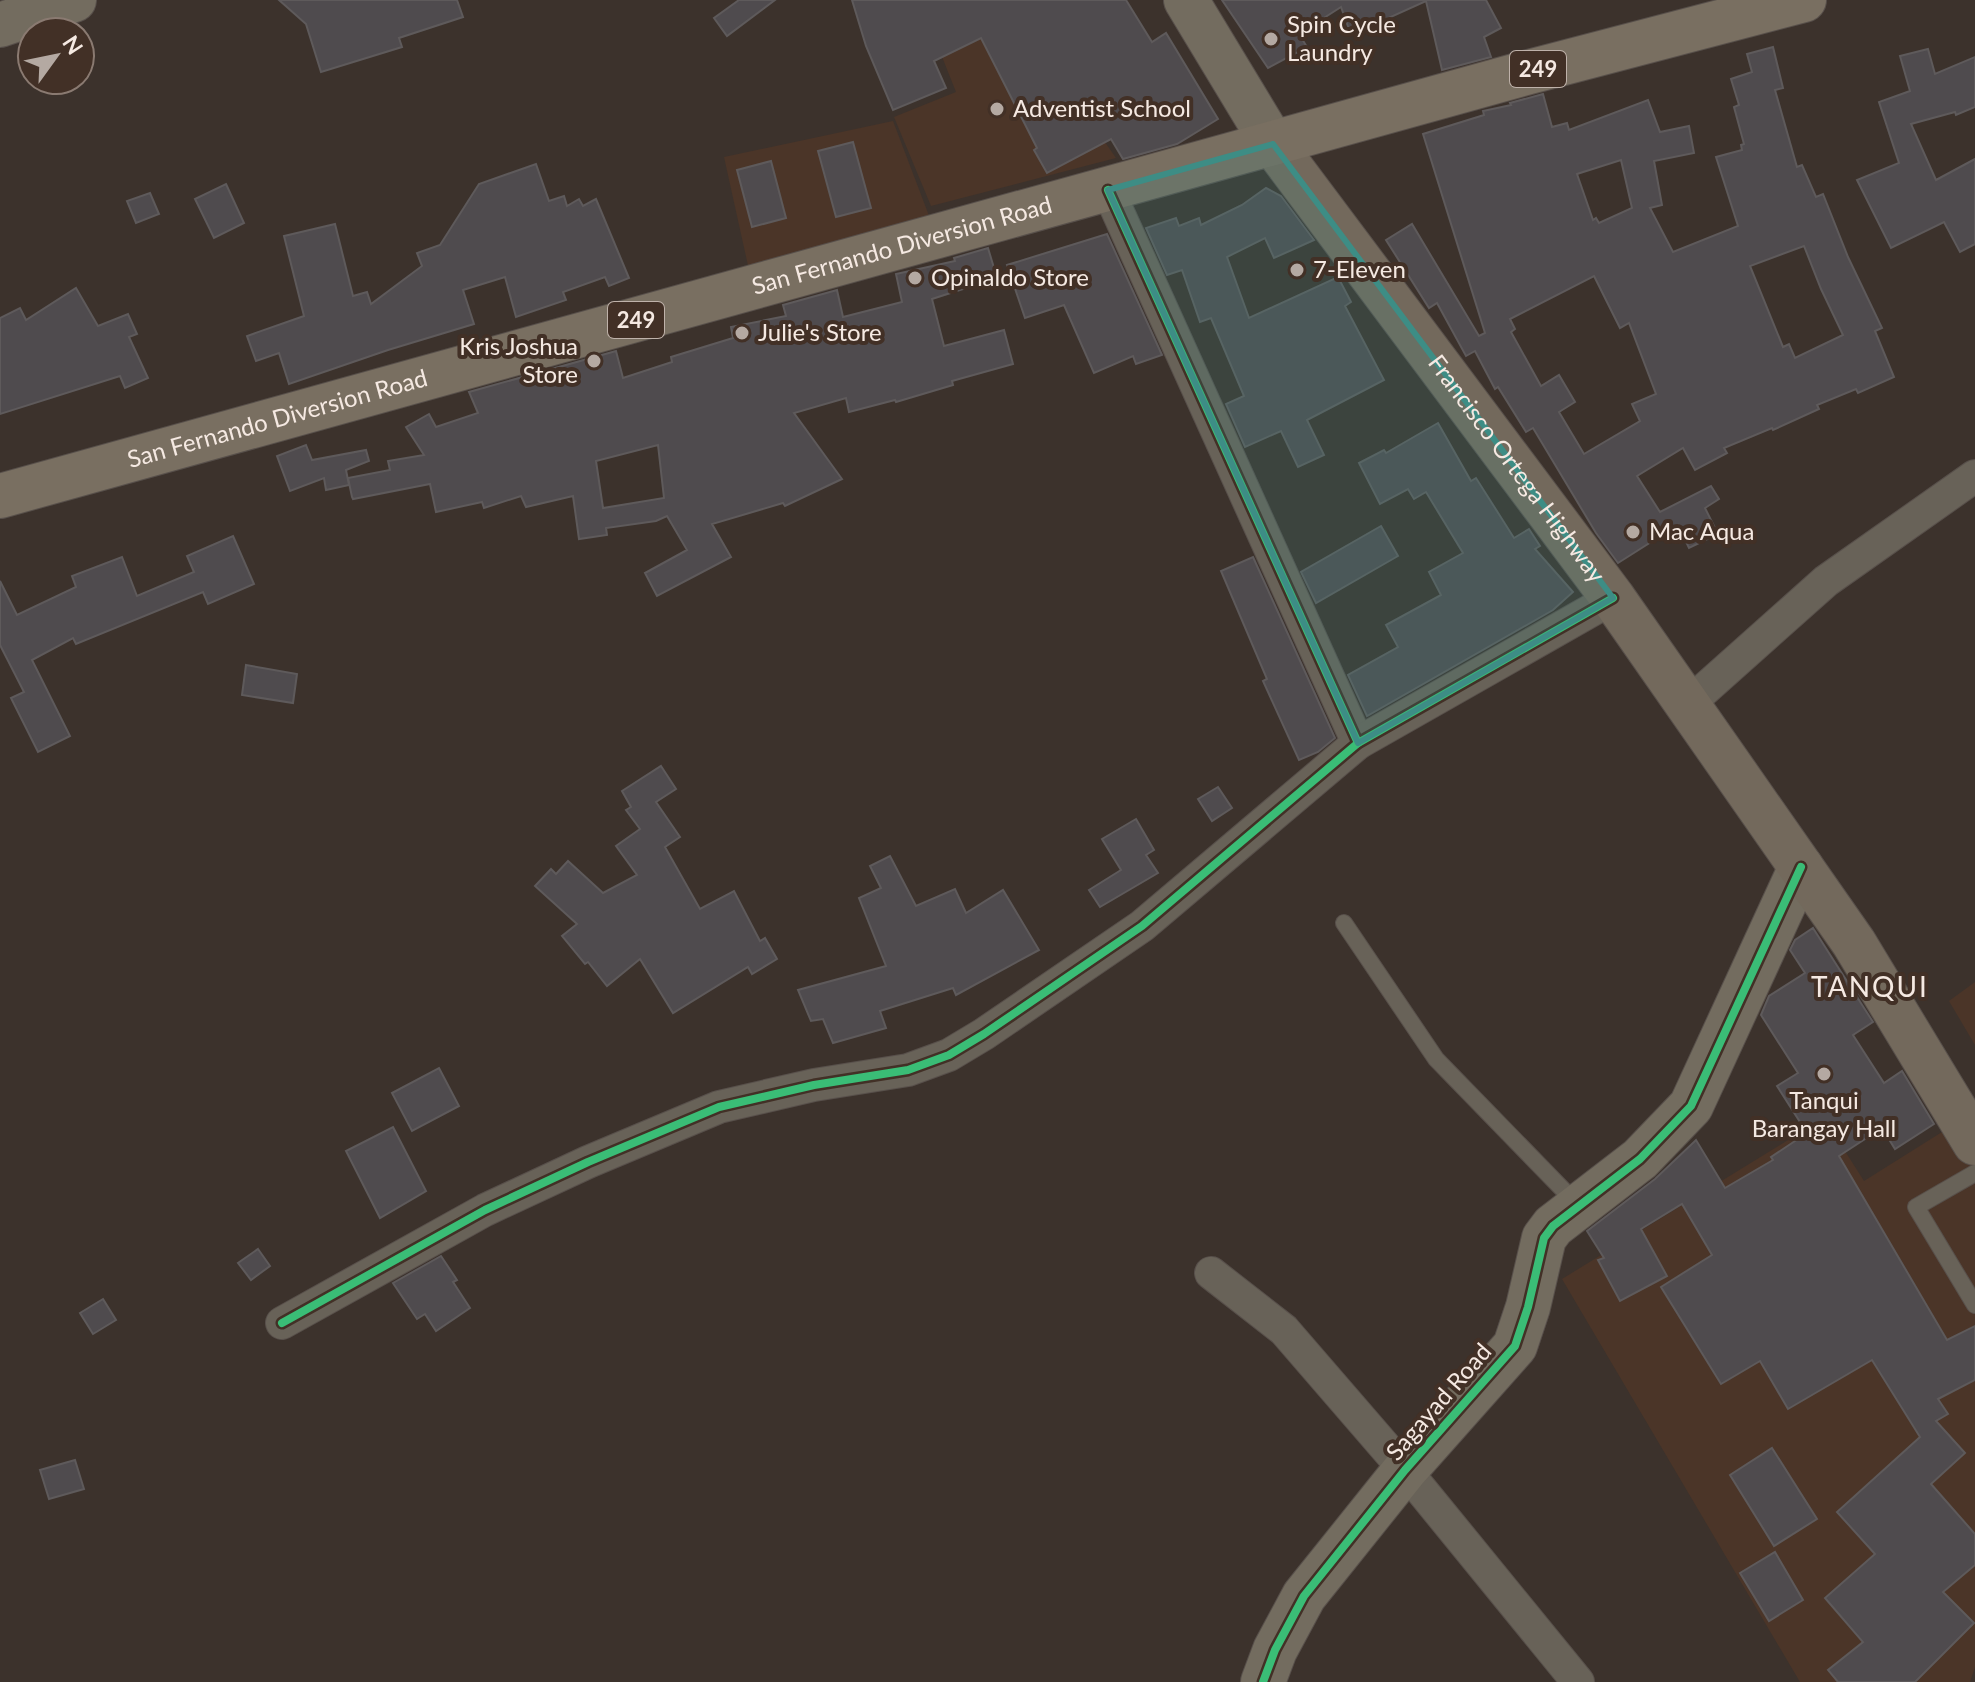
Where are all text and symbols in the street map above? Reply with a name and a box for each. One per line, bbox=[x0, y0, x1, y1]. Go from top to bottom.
place label: Spin Cycle Laundry bbox=[1287, 9, 1396, 66]
north arrow bbox=[16, 16, 96, 96]
text: N bbox=[57, 30, 89, 59]
marker: Spin Cycle Laundry bbox=[1262, 30, 1280, 48]
road number: 249 bbox=[1510, 51, 1566, 87]
place label: Adventist School bbox=[1013, 93, 1191, 122]
marker: Adventist School bbox=[988, 100, 1006, 118]
street label: San Fernando Diversion Road bbox=[748, 189, 1055, 300]
place label: 7-Eleven bbox=[1313, 254, 1406, 283]
marker: 7-Eleven bbox=[1288, 261, 1306, 279]
place label: Opinaldo Store bbox=[931, 262, 1089, 291]
marker: Opinaldo Store bbox=[906, 269, 924, 287]
road number: 249 bbox=[608, 302, 664, 338]
place label: Julie's Store bbox=[758, 317, 882, 346]
marker: Julie's Store bbox=[733, 324, 751, 342]
place label: Kris Joshua Store bbox=[459, 331, 578, 388]
street label: Francisco Ortega Highway bbox=[1423, 348, 1613, 588]
marker: Kris Joshua Store bbox=[585, 352, 603, 370]
street label: San Fernando Diversion Road bbox=[124, 362, 430, 473]
place label: Mac Aqua bbox=[1649, 516, 1754, 545]
marker: Mac Aqua bbox=[1624, 523, 1642, 541]
district label: TANQUI bbox=[1811, 969, 1929, 1003]
marker: Tanqui Barangay Hall bbox=[1815, 1065, 1833, 1083]
place label: Tanqui Barangay Hall bbox=[1752, 1085, 1896, 1142]
street label: Sagayad Road bbox=[1379, 1336, 1497, 1466]

